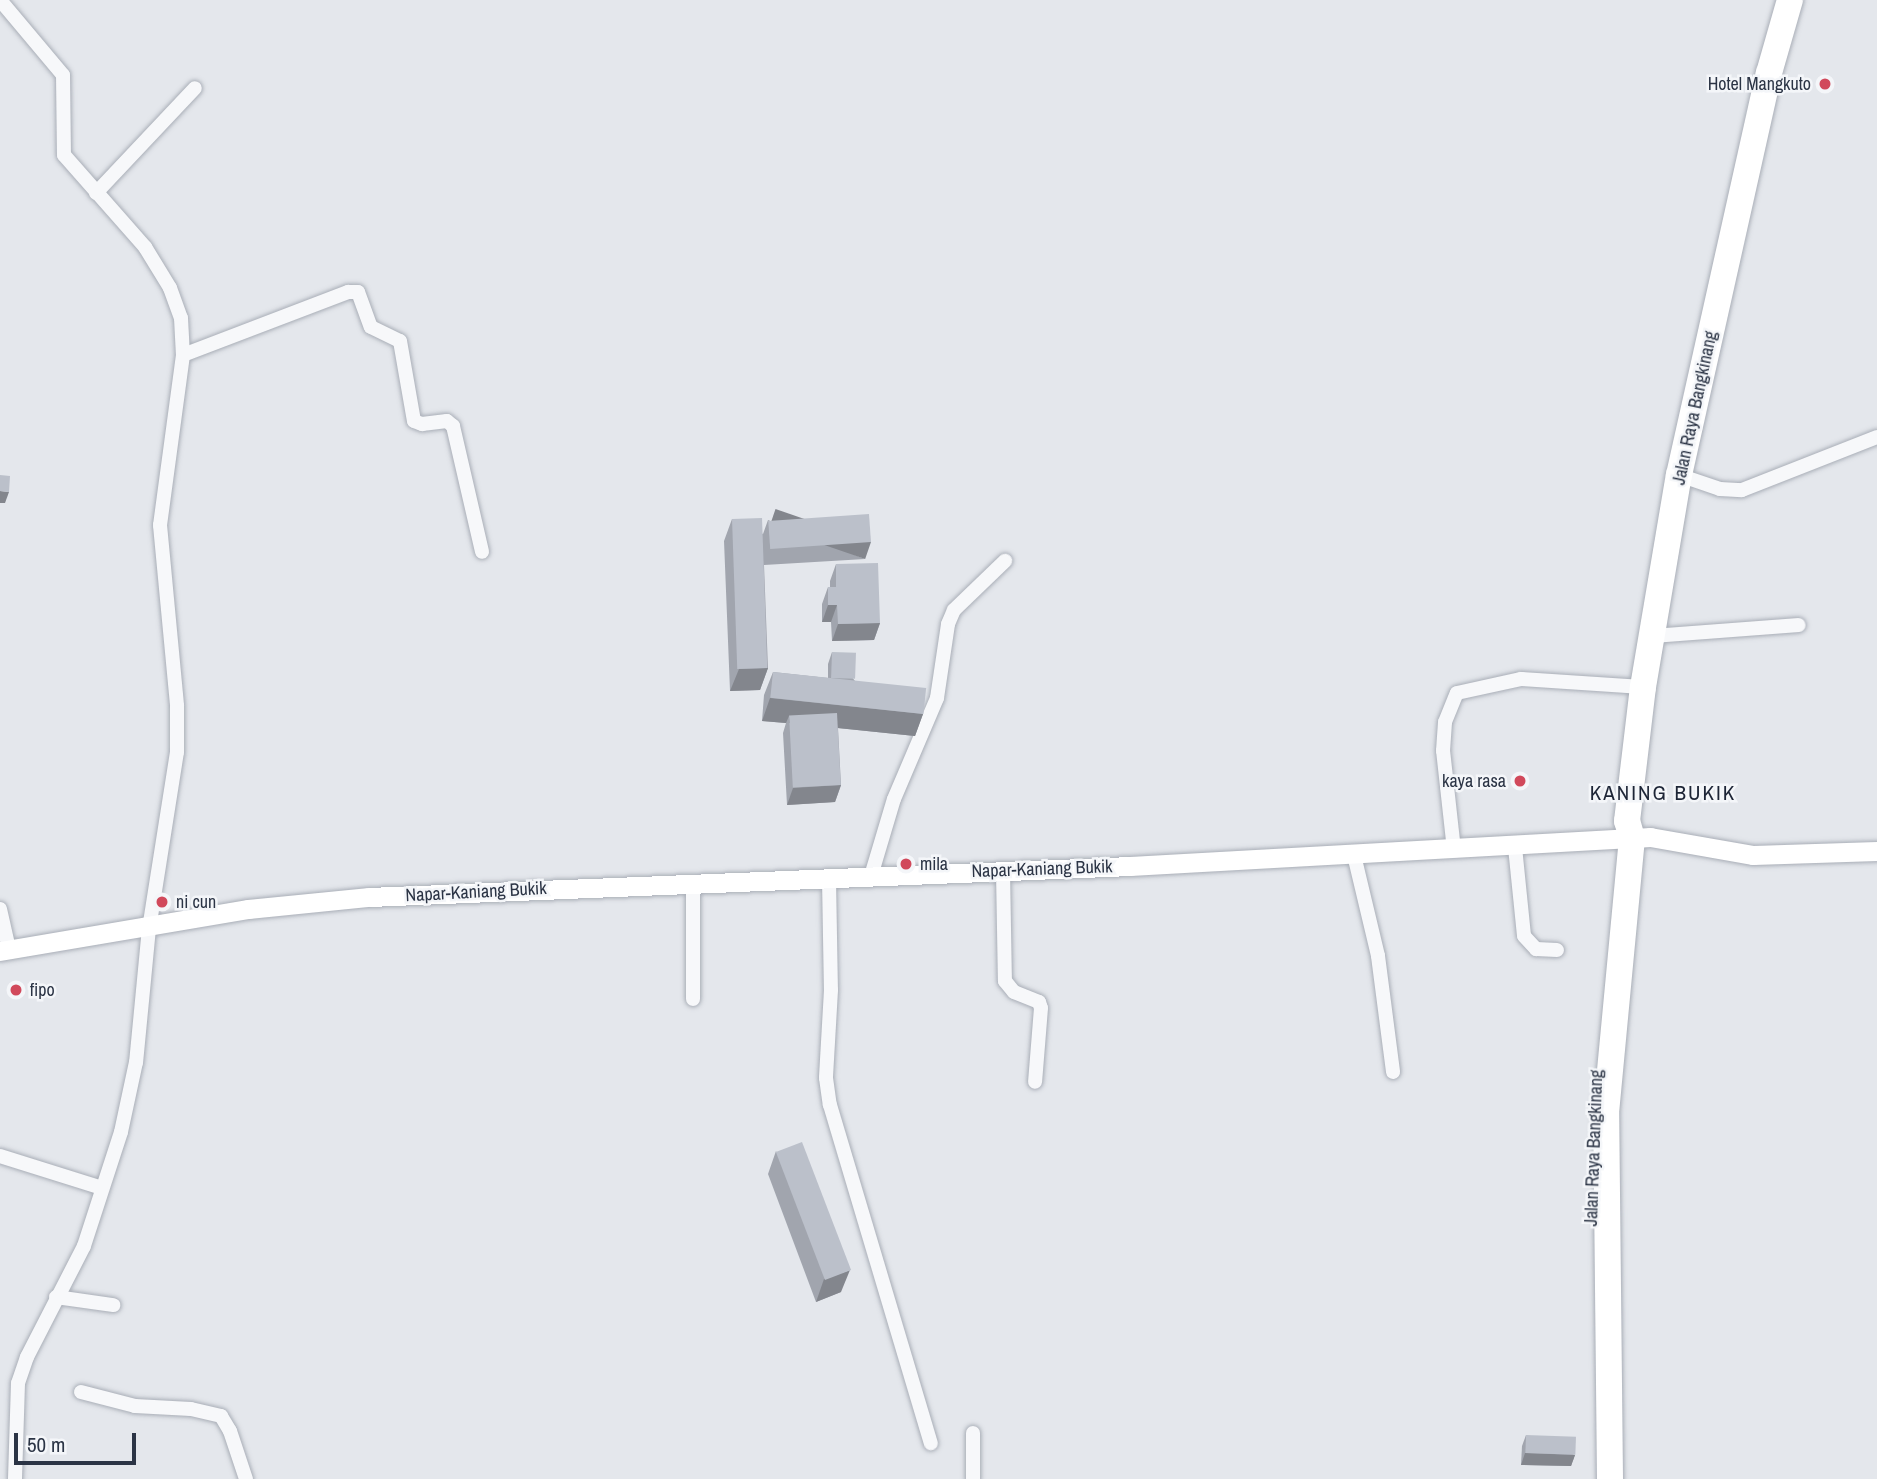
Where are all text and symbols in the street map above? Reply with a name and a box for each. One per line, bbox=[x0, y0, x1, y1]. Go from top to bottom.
place label: Hotel Mangkuto bbox=[1708, 73, 1811, 95]
marker: Hotel Mangkuto bbox=[1817, 76, 1833, 92]
street label: Jalan Raya Bangkinang bbox=[1668, 329, 1722, 487]
place label: kaya rasa bbox=[1442, 770, 1506, 792]
marker: kaya rasa bbox=[1512, 773, 1528, 789]
district label: KANING BUKIK bbox=[1591, 780, 1735, 806]
place label: mila bbox=[920, 853, 948, 875]
marker: mila bbox=[898, 856, 914, 872]
street label: Napar-Kaniang Bukik bbox=[971, 856, 1113, 882]
street label: Napar-Kaniang Bukik bbox=[405, 878, 547, 906]
place label: ni cun bbox=[176, 891, 216, 913]
marker: ni cun bbox=[154, 894, 170, 910]
place label: fipo bbox=[30, 979, 55, 1001]
marker: fipo bbox=[8, 982, 24, 998]
street label: Jalan Raya Bangkinang bbox=[1580, 1069, 1608, 1227]
scale bar bbox=[18, 1420, 140, 1464]
text: 50 m bbox=[27, 1430, 65, 1459]

